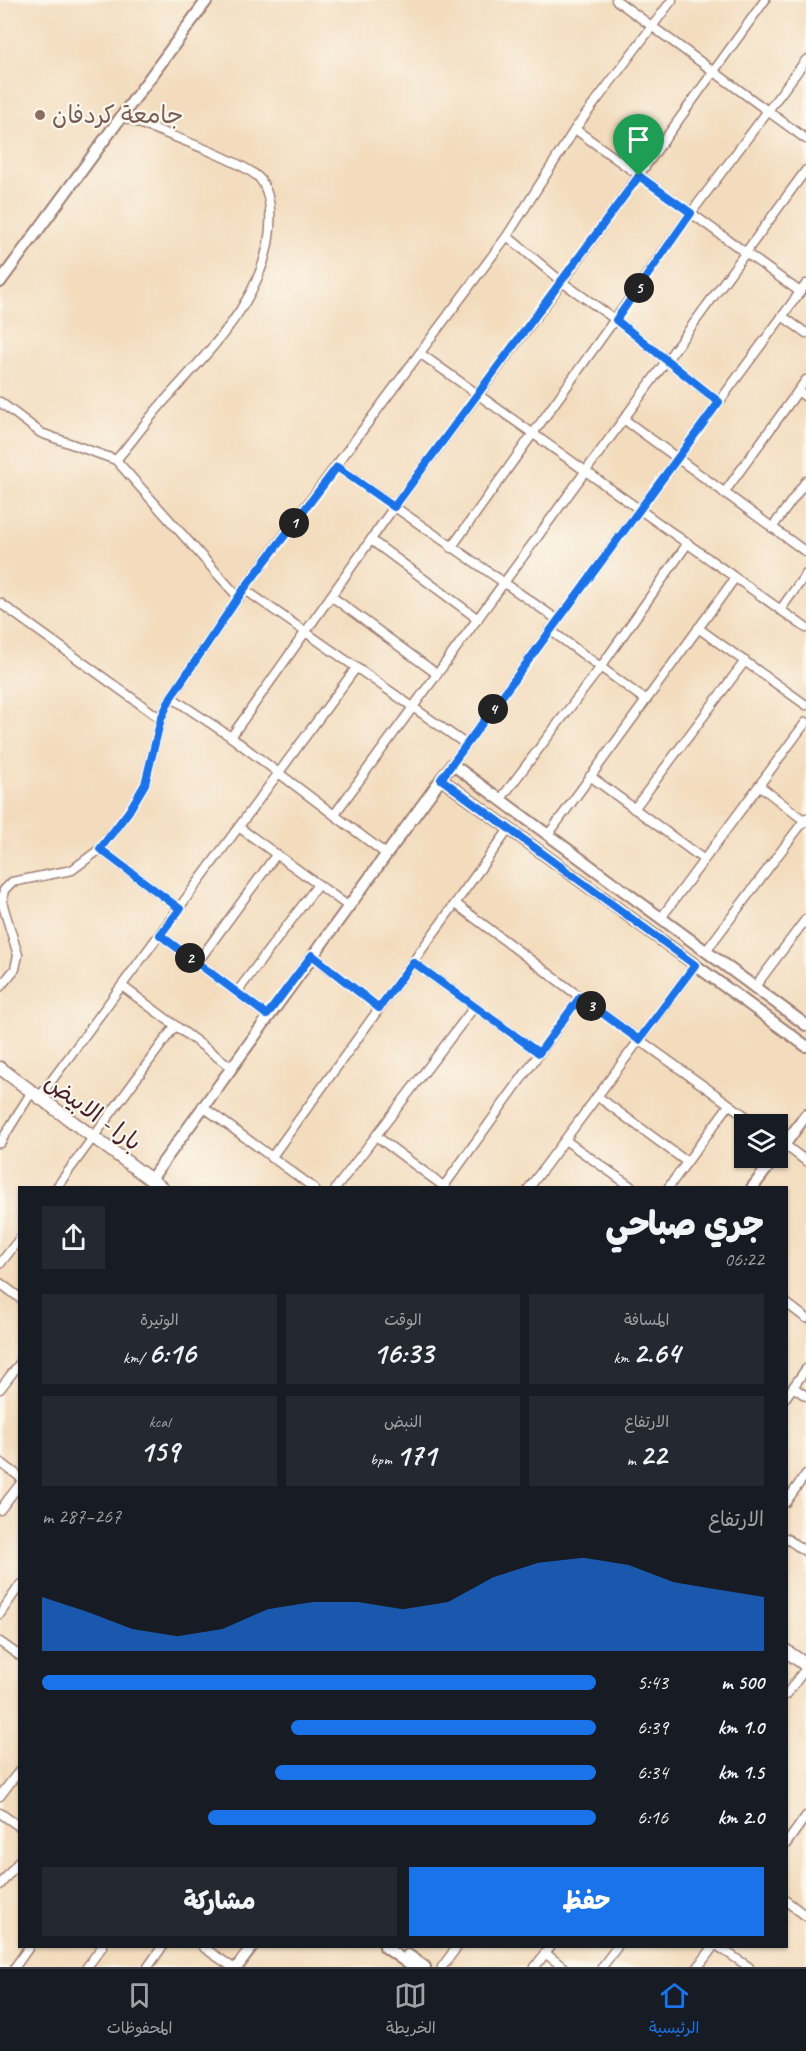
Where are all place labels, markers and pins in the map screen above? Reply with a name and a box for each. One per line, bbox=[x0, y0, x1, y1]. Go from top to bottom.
place label: جامعة كردفان bbox=[52, 100, 183, 130]
marker: جامعة كردفان bbox=[33, 108, 47, 122]
pin bbox=[613, 114, 664, 176]
pin: 5 bbox=[624, 273, 654, 303]
pin: 1 bbox=[279, 508, 309, 538]
pin: 4 bbox=[478, 694, 508, 724]
pin: 2 bbox=[175, 943, 205, 973]
pin: 3 bbox=[576, 991, 606, 1021]

